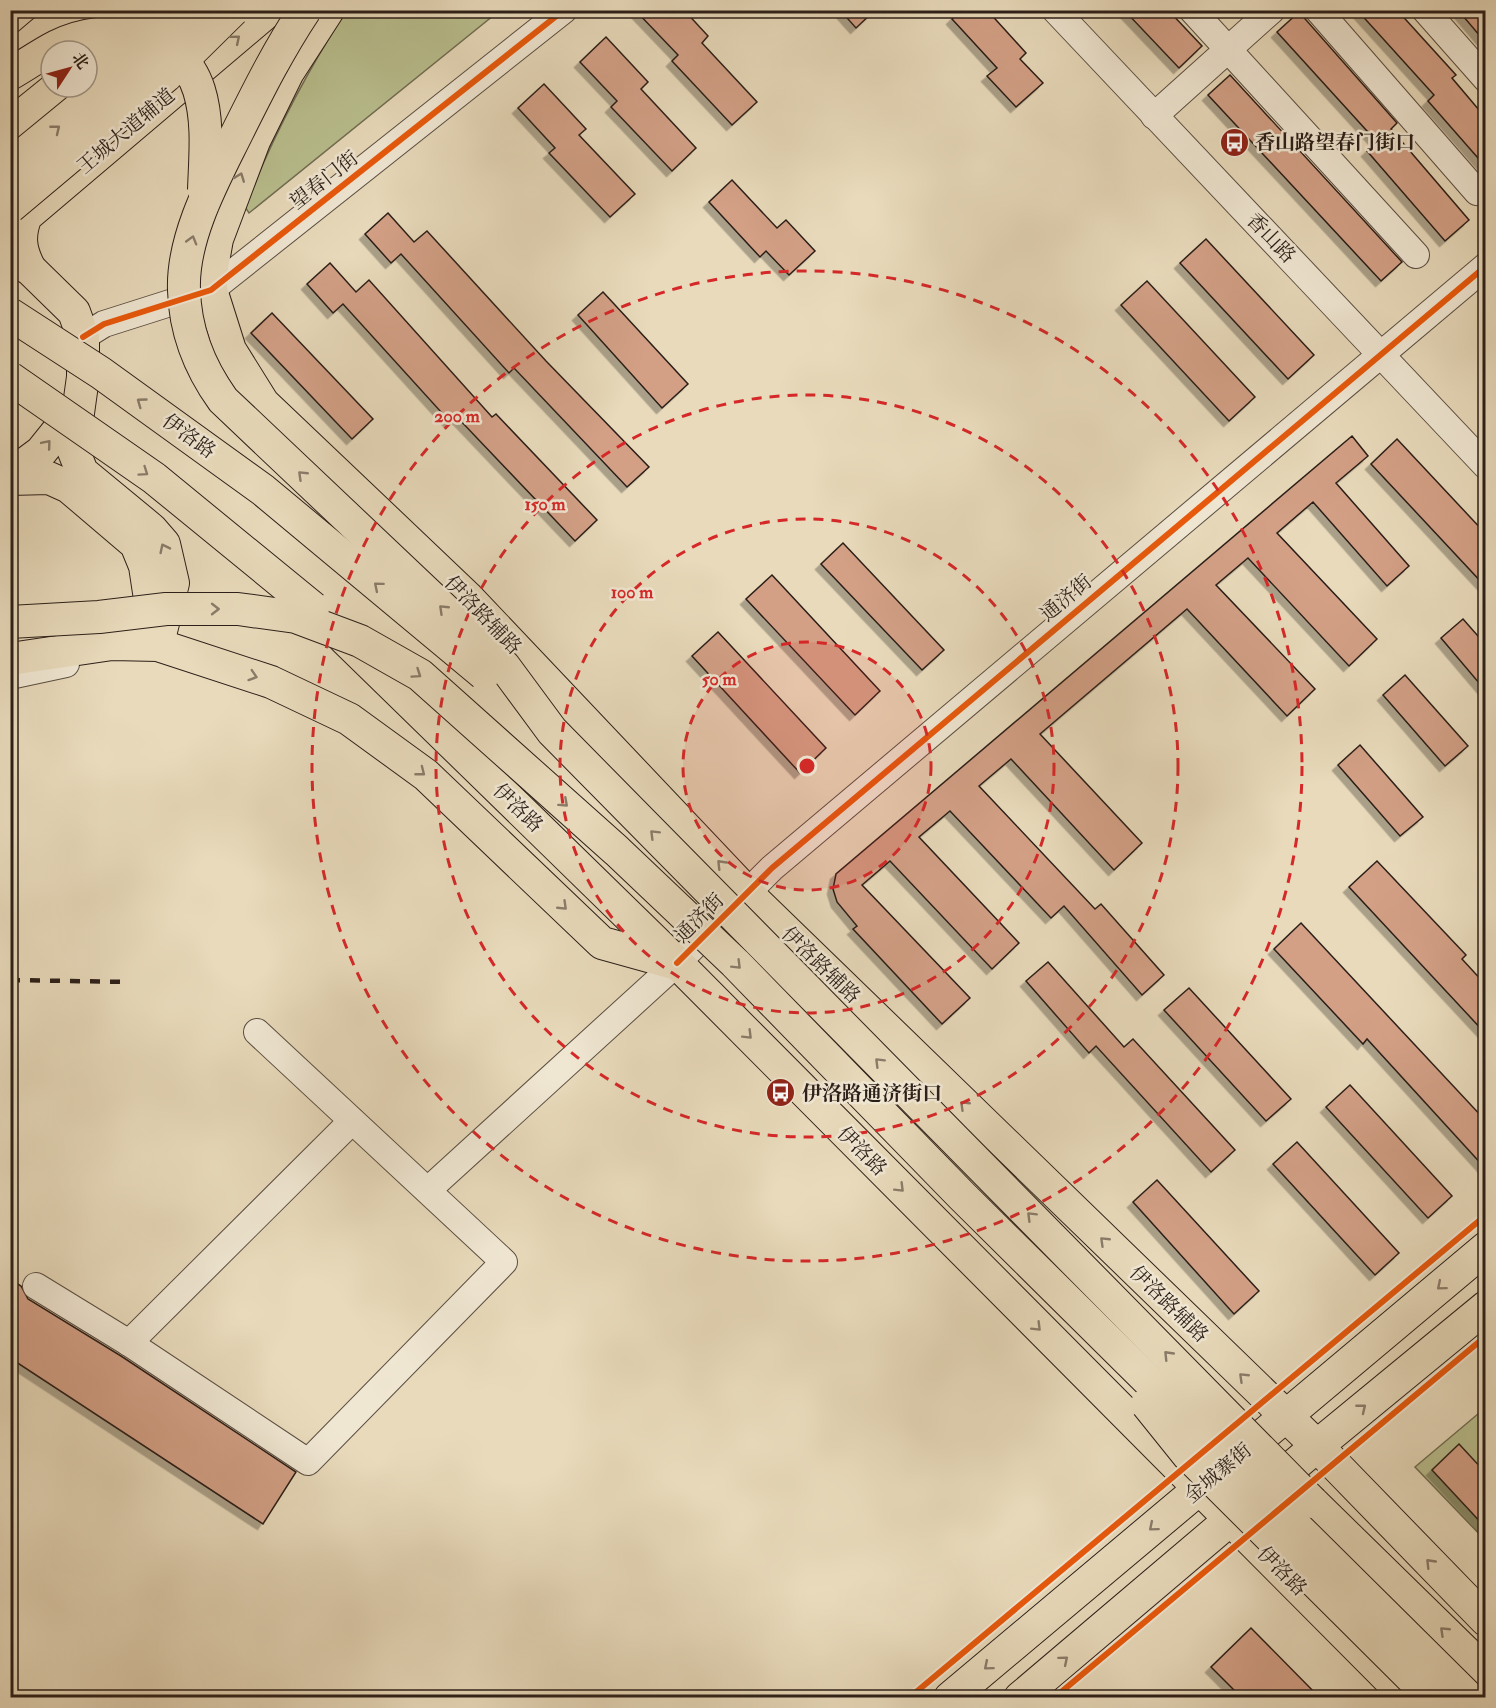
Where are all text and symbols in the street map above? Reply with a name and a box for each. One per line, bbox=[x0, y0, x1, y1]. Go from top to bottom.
one-way arrow bbox=[229, 35, 240, 46]
north arrow bbox=[39, 39, 99, 99]
text: 北 bbox=[68, 48, 93, 73]
street label: 王城大道辅道 bbox=[72, 83, 180, 179]
one-way arrow bbox=[49, 125, 60, 136]
bus stop icon: 香山路望春门街口 bbox=[1218, 126, 1250, 158]
place label: 香山路望春门街口 bbox=[1255, 130, 1415, 155]
street label: 望春门街 bbox=[285, 146, 363, 214]
one-way arrow bbox=[233, 172, 245, 183]
street label: 香山路 bbox=[1241, 208, 1301, 268]
one-way arrow bbox=[185, 235, 198, 245]
one-way arrow bbox=[136, 398, 147, 409]
text: 200 m bbox=[434, 405, 481, 428]
street label: 伊洛路 bbox=[157, 408, 221, 464]
one-way arrow bbox=[40, 440, 51, 451]
one-way arrow bbox=[138, 465, 149, 476]
one-way arrow bbox=[298, 471, 309, 482]
text: 150 m bbox=[524, 493, 567, 516]
one-way arrow bbox=[159, 543, 171, 554]
street label: 通济街 bbox=[1035, 569, 1097, 627]
street label: 伊洛路辅路 bbox=[439, 570, 527, 660]
text: 100 m bbox=[611, 581, 654, 604]
one-way arrow bbox=[374, 582, 385, 593]
one-way arrow bbox=[211, 603, 220, 615]
one-way arrow bbox=[440, 605, 450, 616]
one-way arrow bbox=[411, 667, 422, 678]
text: 50 m bbox=[702, 668, 737, 691]
one-way arrow bbox=[247, 669, 258, 682]
centre of rings bbox=[797, 756, 817, 776]
one-way arrow bbox=[414, 765, 425, 776]
street label: 伊洛路 bbox=[488, 778, 548, 838]
one-way arrow bbox=[557, 796, 567, 807]
one-way arrow bbox=[650, 830, 661, 841]
one-way arrow bbox=[717, 861, 728, 871]
street label: 通济街 bbox=[669, 888, 729, 948]
one-way arrow bbox=[557, 899, 567, 910]
street label: 伊洛路辅路 bbox=[776, 921, 866, 1009]
one-way arrow bbox=[729, 957, 740, 968]
one-way arrow bbox=[740, 1027, 751, 1038]
one-way arrow bbox=[876, 1059, 887, 1070]
bus stop icon: 伊洛路通济街口 bbox=[765, 1077, 797, 1109]
place label: 伊洛路通济街口 bbox=[802, 1081, 942, 1106]
one-way arrow bbox=[961, 1101, 972, 1112]
street label: 伊洛路 bbox=[832, 1121, 892, 1181]
one-way arrow bbox=[892, 1181, 903, 1192]
one-way arrow bbox=[1028, 1212, 1039, 1223]
one-way arrow bbox=[1100, 1237, 1111, 1248]
street label: 伊洛路辅路 bbox=[1124, 1260, 1214, 1348]
one-way arrow bbox=[1437, 1278, 1448, 1289]
one-way arrow bbox=[1030, 1320, 1041, 1330]
one-way arrow bbox=[1164, 1351, 1175, 1362]
one-way arrow bbox=[1240, 1373, 1251, 1384]
one-way arrow bbox=[1355, 1405, 1366, 1416]
street label: 金城寨街 bbox=[1179, 1438, 1257, 1508]
one-way arrow bbox=[1149, 1520, 1160, 1531]
street label: 伊洛路 bbox=[1252, 1541, 1312, 1601]
one-way arrow bbox=[1427, 1560, 1438, 1571]
one-way arrow bbox=[1440, 1628, 1451, 1639]
one-way arrow bbox=[1057, 1656, 1068, 1667]
one-way arrow bbox=[983, 1659, 994, 1670]

